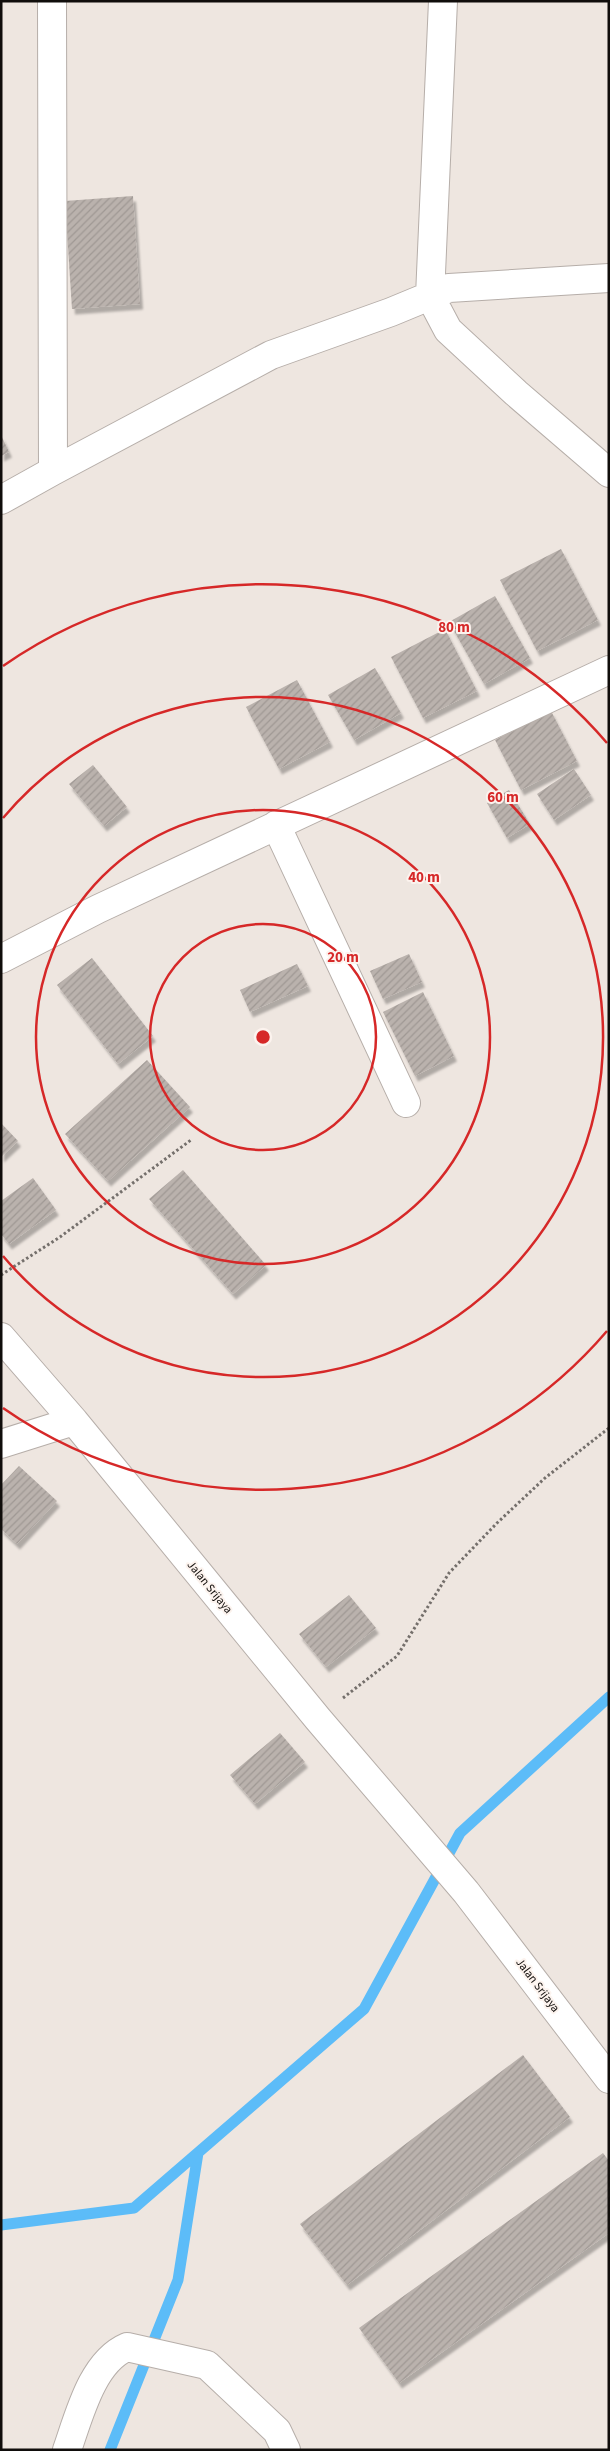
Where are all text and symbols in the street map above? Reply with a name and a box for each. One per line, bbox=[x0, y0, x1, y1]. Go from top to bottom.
text: 80 m bbox=[438, 617, 470, 638]
text: 60 m bbox=[487, 787, 519, 808]
text: 40 m bbox=[408, 867, 440, 888]
text: 20 m bbox=[327, 947, 359, 968]
centre of rings bbox=[254, 1028, 272, 1046]
street label: Jalan Srijaya bbox=[183, 1557, 236, 1617]
street label: Jalan Srijaya bbox=[512, 1955, 564, 2016]

